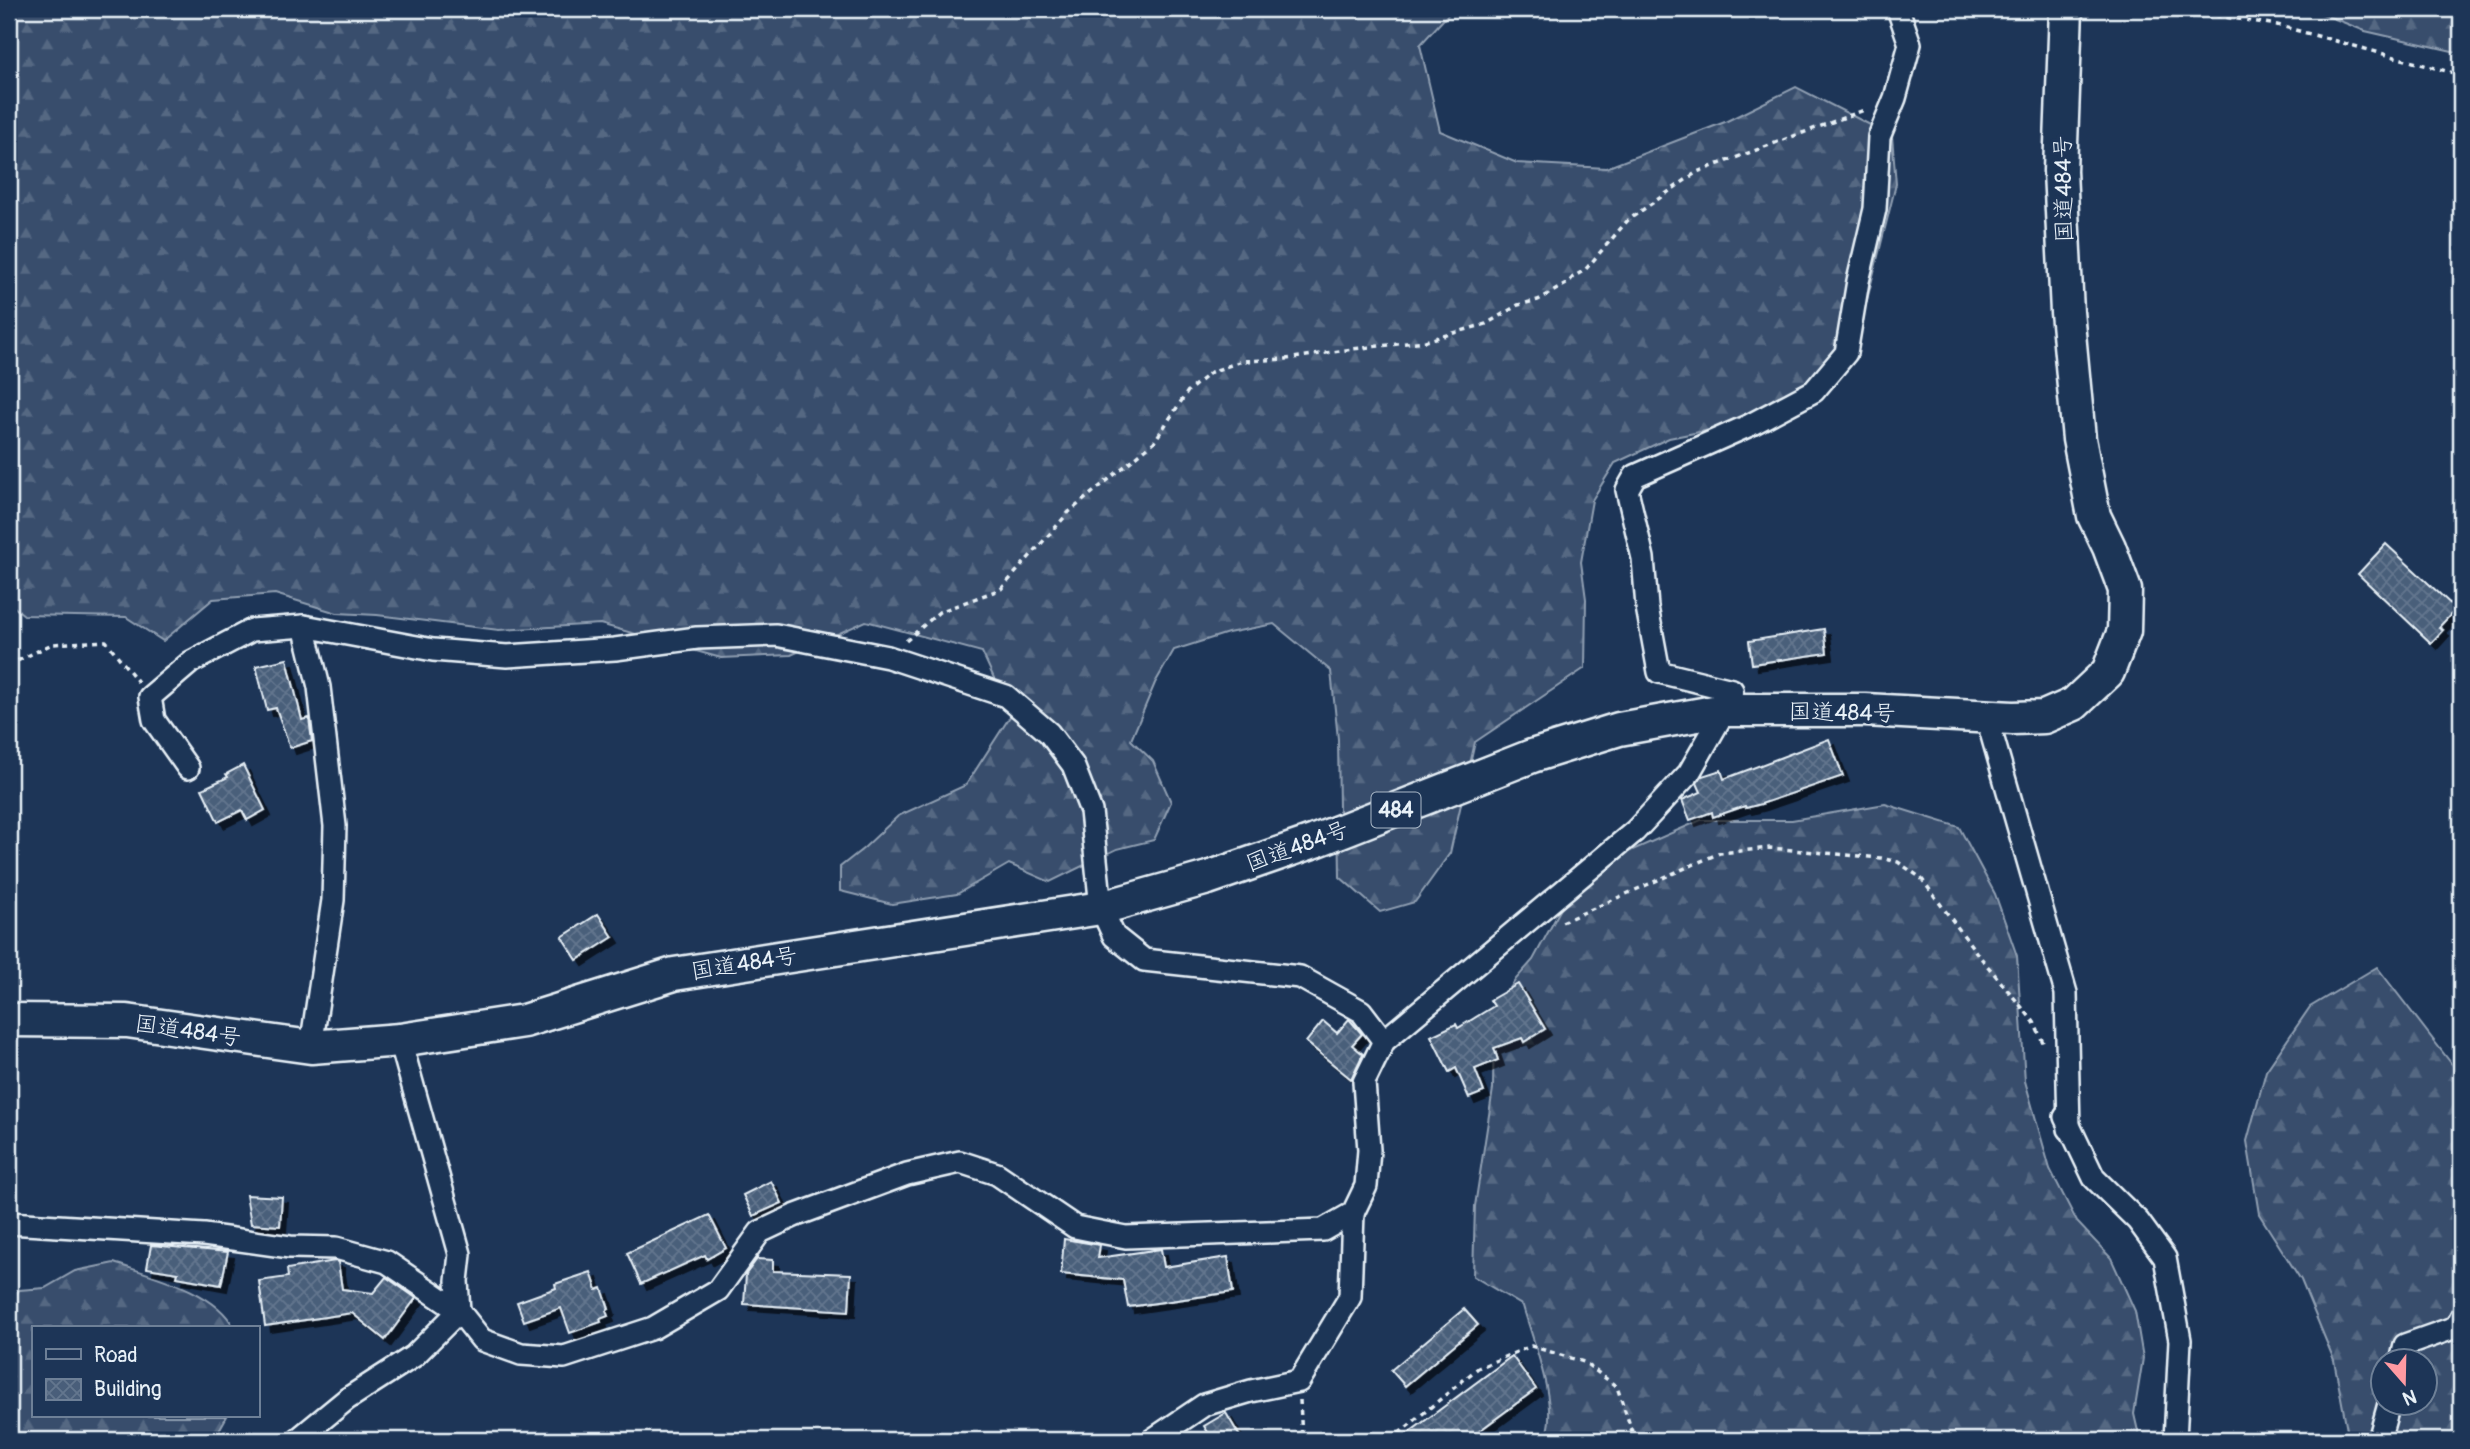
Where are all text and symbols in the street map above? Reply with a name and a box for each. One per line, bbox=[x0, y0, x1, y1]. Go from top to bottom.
street label: 国道484号 bbox=[2048, 135, 2079, 243]
street label: 国道484号 bbox=[1788, 697, 1896, 728]
road number: 484 bbox=[1372, 792, 1420, 828]
street label: 国道484号 bbox=[1242, 814, 1353, 878]
street label: 国道484号 bbox=[689, 941, 799, 986]
street label: 国道484号 bbox=[133, 1009, 243, 1052]
legend bbox=[32, 1326, 259, 1418]
text: Road bbox=[94, 1342, 138, 1369]
north arrow bbox=[2368, 1348, 2438, 1418]
text: Building bbox=[94, 1376, 161, 1403]
text: N bbox=[2399, 1384, 2420, 1411]

